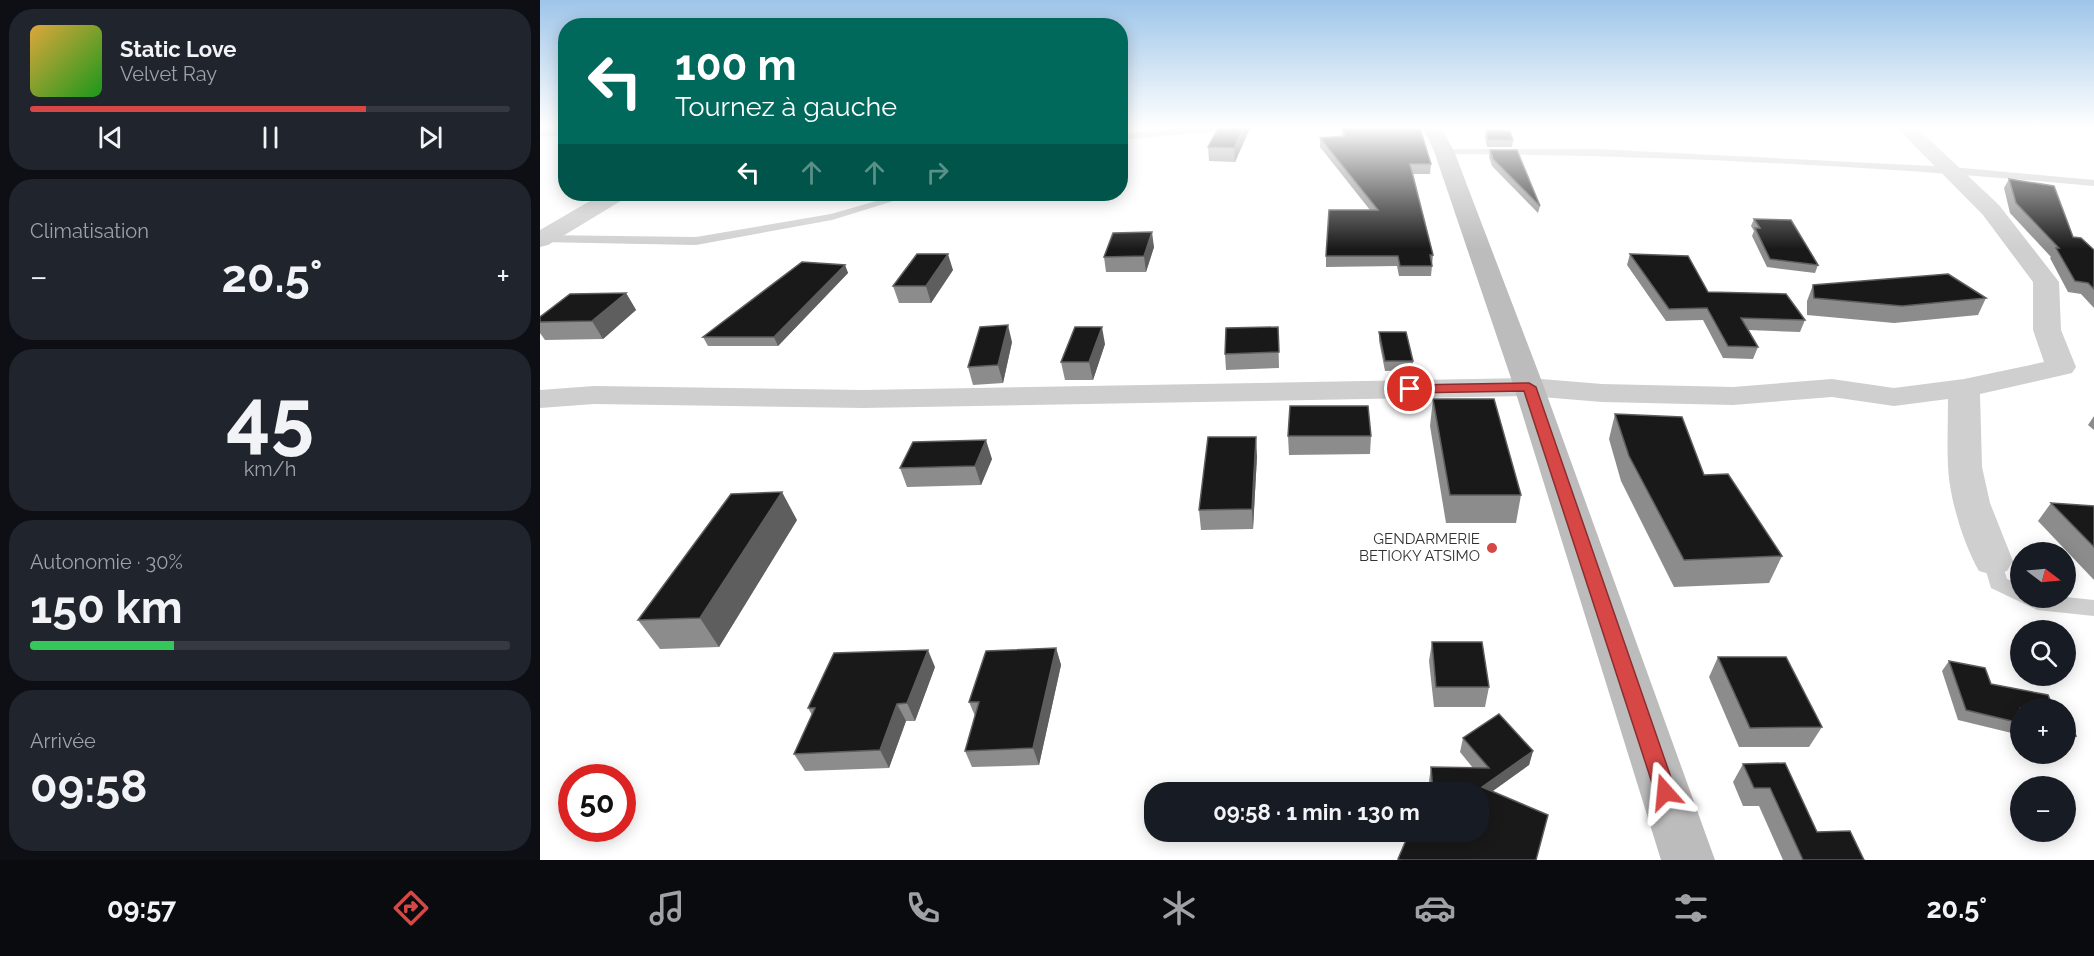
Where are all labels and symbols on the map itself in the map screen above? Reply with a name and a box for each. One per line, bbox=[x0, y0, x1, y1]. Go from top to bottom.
pin bbox=[1384, 363, 1435, 414]
place label: GENDARMERIE BETIOKY ATSIMO bbox=[1359, 530, 1480, 565]
marker: GENDARMERIE BETIOKY ATSIMO bbox=[1485, 541, 1499, 555]
north arrow bbox=[2010, 542, 2076, 608]
position arrow bbox=[1633, 760, 1697, 824]
speed limit sign: 50 bbox=[558, 764, 636, 842]

